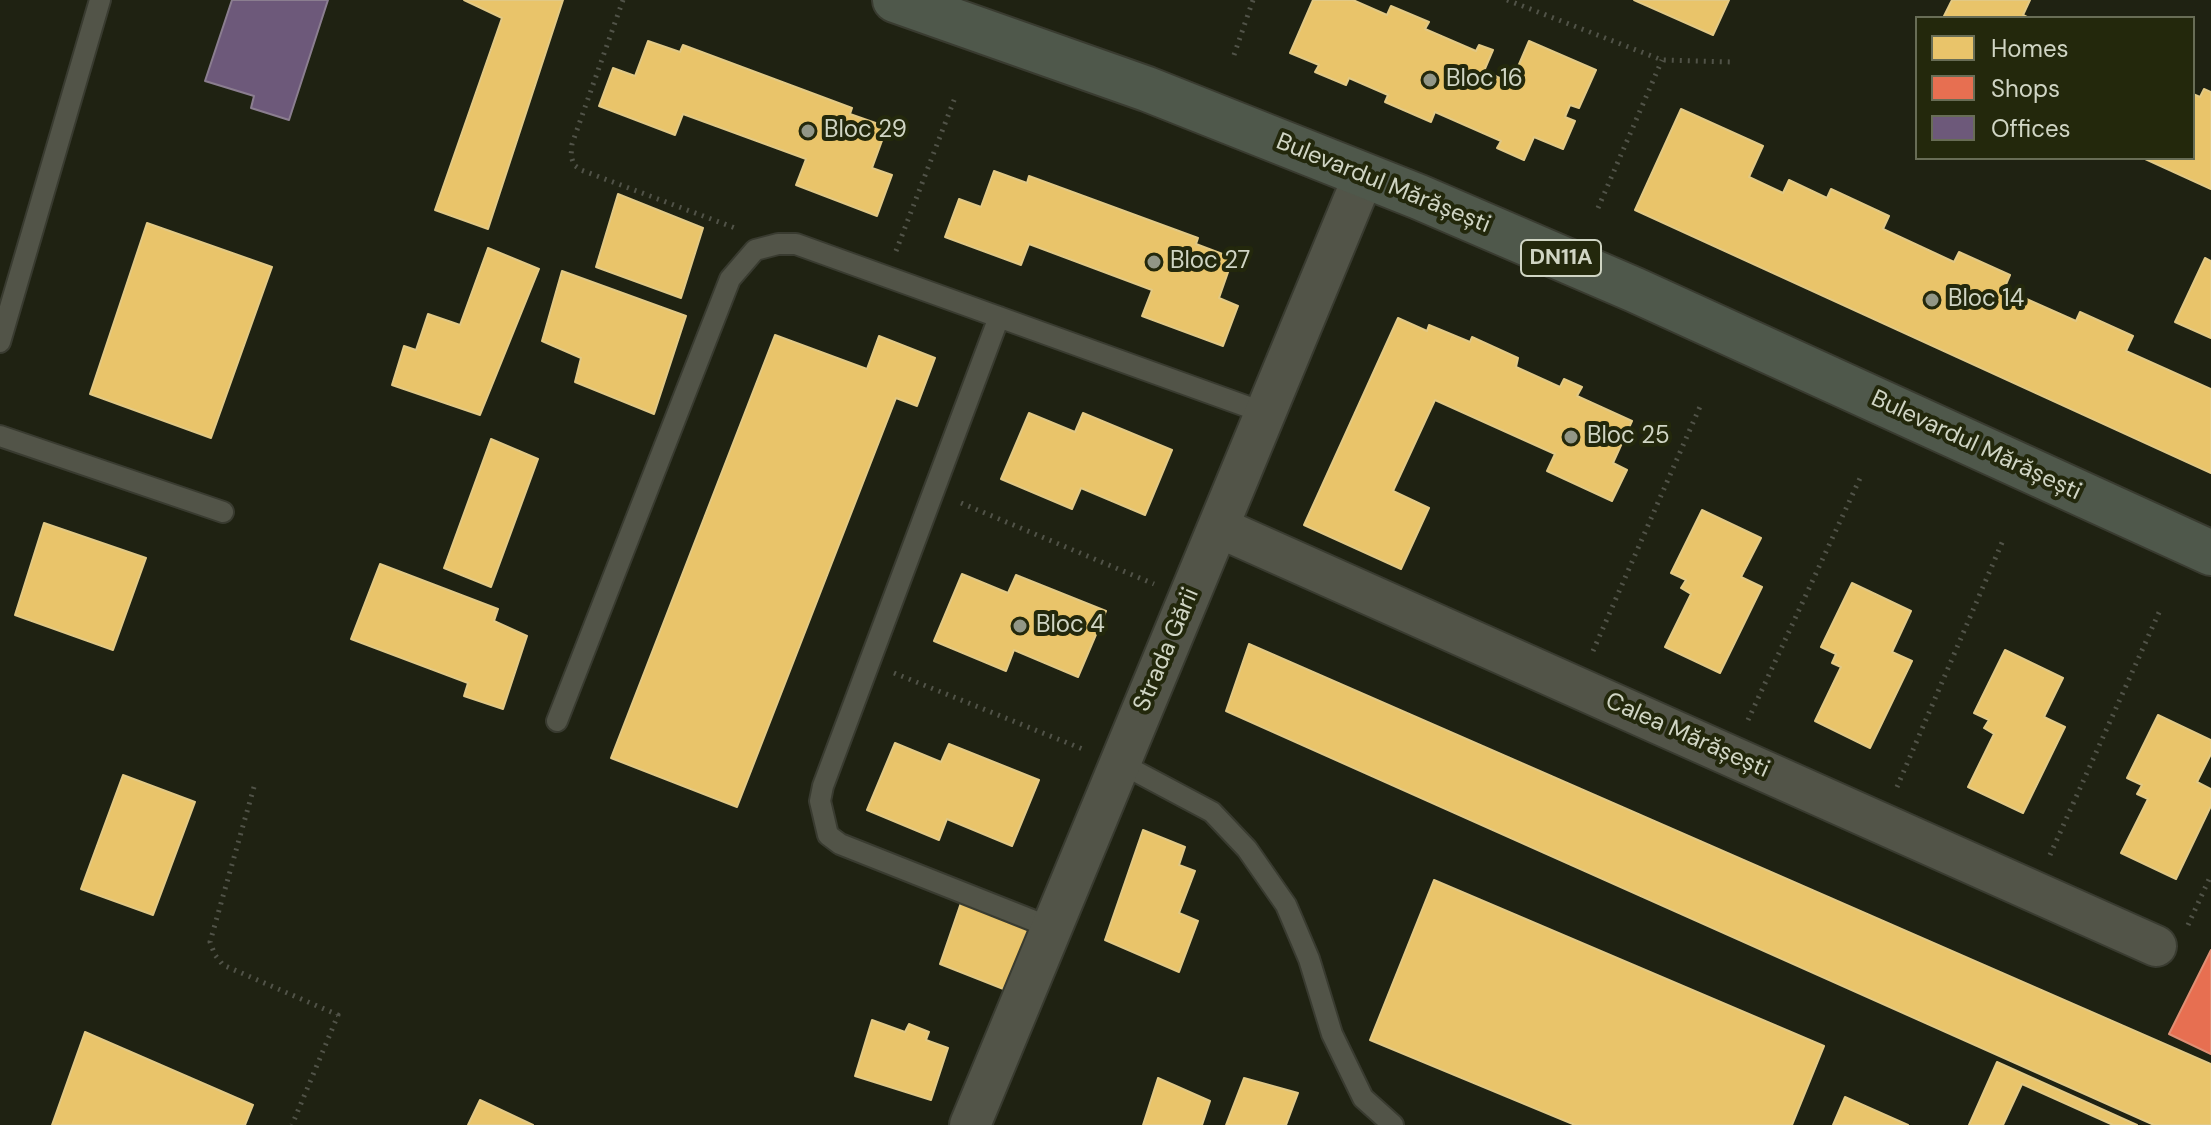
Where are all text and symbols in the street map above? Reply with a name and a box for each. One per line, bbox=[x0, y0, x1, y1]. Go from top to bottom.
legend bbox=[1915, 16, 2195, 160]
text: Homes bbox=[1991, 33, 2069, 64]
place label: Bloc 16 bbox=[1446, 66, 1523, 94]
marker: Bloc 16 bbox=[1421, 71, 1439, 89]
text: Shops bbox=[1991, 73, 2060, 104]
text: Offices bbox=[1991, 113, 2071, 144]
place label: Bloc 29 bbox=[824, 117, 907, 145]
marker: Bloc 29 bbox=[799, 122, 817, 140]
street label: Bulevardul Mărășești bbox=[1272, 128, 1494, 240]
road number: DN11A bbox=[1521, 240, 1601, 276]
place label: Bloc 27 bbox=[1170, 248, 1250, 276]
marker: Bloc 27 bbox=[1145, 253, 1163, 271]
place label: Bloc 14 bbox=[1948, 286, 2024, 314]
marker: Bloc 14 bbox=[1923, 291, 1941, 309]
street label: Bulevardul Mărășești bbox=[1866, 385, 2086, 507]
place label: Bloc 25 bbox=[1587, 423, 1670, 451]
marker: Bloc 25 bbox=[1562, 428, 1580, 446]
street label: Strada Gării bbox=[1128, 584, 1206, 716]
place label: Bloc 4 bbox=[1036, 612, 1105, 640]
marker: Bloc 4 bbox=[1011, 617, 1029, 635]
street label: Calea Mărășești bbox=[1601, 687, 1773, 785]

